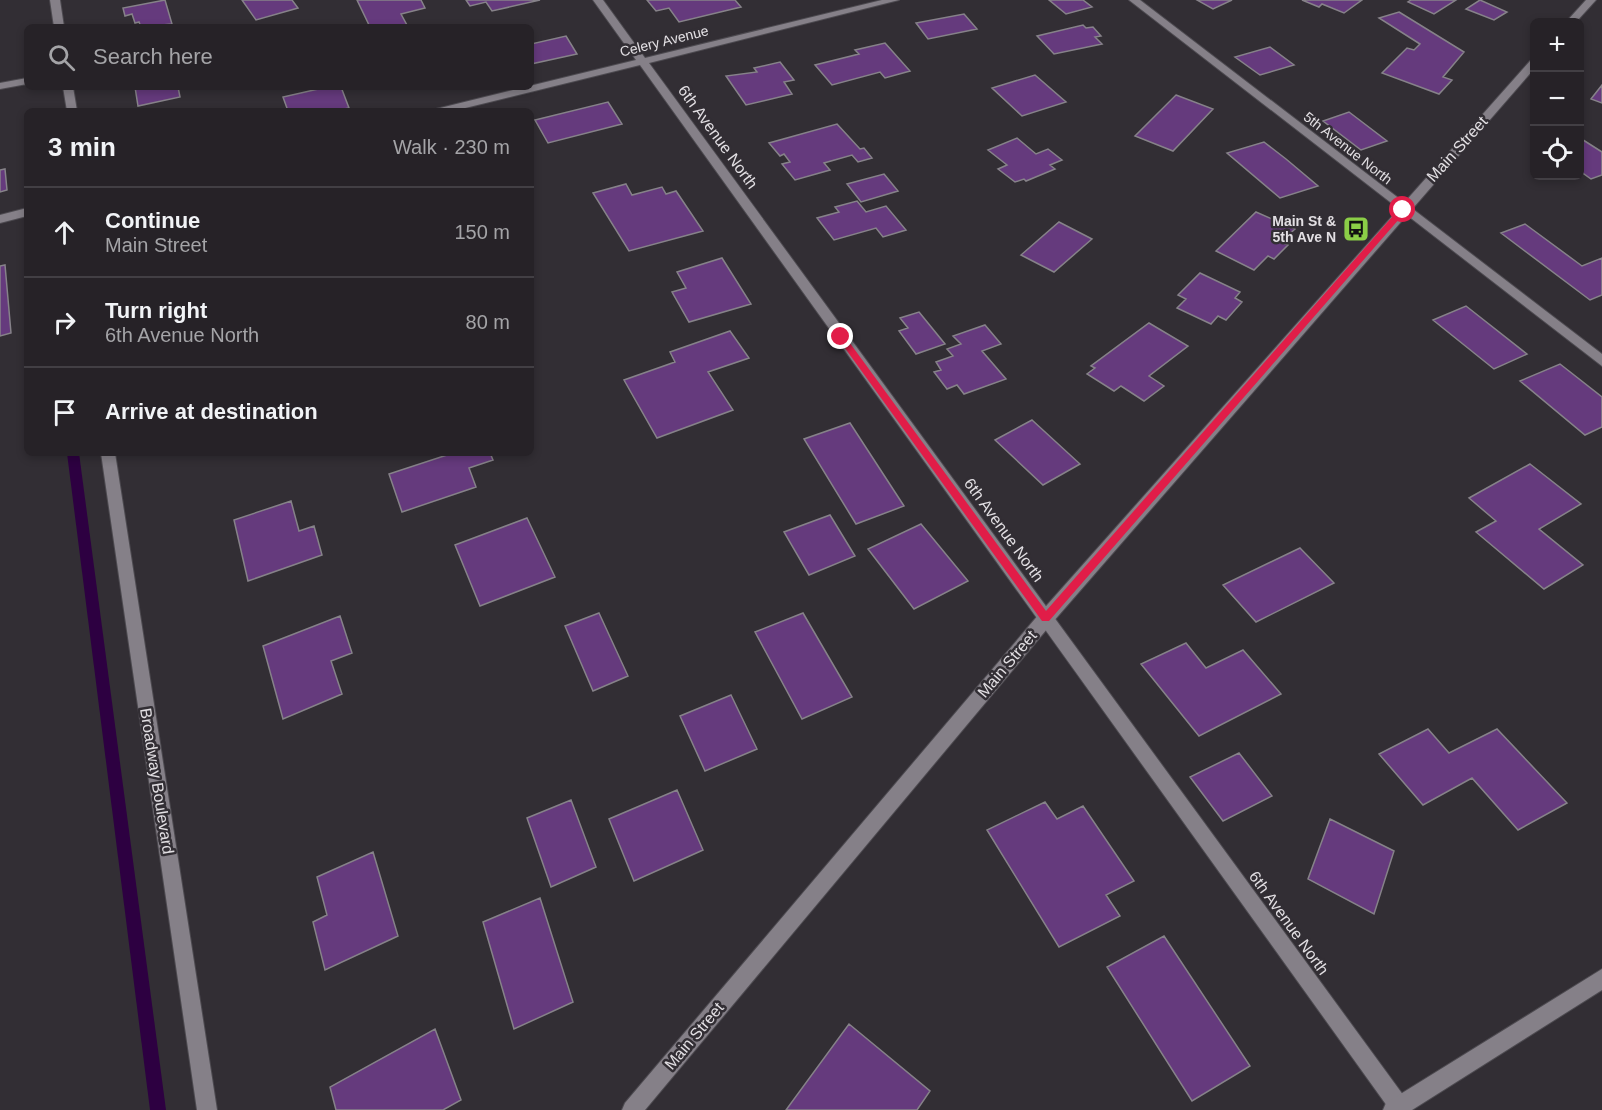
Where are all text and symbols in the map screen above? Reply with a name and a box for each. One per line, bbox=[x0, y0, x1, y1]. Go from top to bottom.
map controls bbox=[1530, 18, 1584, 180]
button: + bbox=[1530, 18, 1584, 72]
street label: Celery Avenue bbox=[618, 22, 710, 60]
search box bbox=[24, 24, 534, 90]
icon: search bbox=[45, 41, 78, 74]
text: Search here bbox=[93, 44, 213, 69]
button: − bbox=[1530, 72, 1584, 126]
street label: 6th Avenue North bbox=[675, 82, 761, 192]
street label: 5th Avenue North bbox=[1301, 108, 1395, 188]
street label: Main Street bbox=[1423, 113, 1491, 185]
button: locate bbox=[1530, 126, 1584, 180]
text: 3 min bbox=[48, 132, 116, 162]
text: Walk · 230 m bbox=[393, 136, 510, 158]
route start bbox=[1389, 196, 1415, 222]
text: Continue bbox=[105, 208, 200, 233]
place label: Main St & 5th Ave N bbox=[1272, 213, 1336, 245]
bus stop icon: Main St & 5th Ave N bbox=[1341, 214, 1371, 244]
icon: ahead bbox=[48, 216, 81, 249]
text: 150 m bbox=[454, 221, 510, 243]
text: Main Street bbox=[105, 234, 207, 256]
text: Turn right bbox=[105, 298, 207, 323]
icon: right bbox=[48, 306, 81, 339]
text: 80 m bbox=[466, 311, 510, 333]
route end bbox=[827, 323, 853, 349]
text: 6th Avenue North bbox=[105, 324, 259, 346]
icon: arrive bbox=[48, 396, 81, 429]
text: Arrive at destination bbox=[105, 399, 318, 424]
street label: 6th Avenue North bbox=[961, 475, 1047, 585]
street label: Main Street bbox=[974, 627, 1040, 701]
street label: Broadway Boulevard bbox=[137, 707, 177, 855]
street label: 6th Avenue North bbox=[1246, 868, 1332, 978]
street label: Main Street bbox=[661, 999, 727, 1073]

